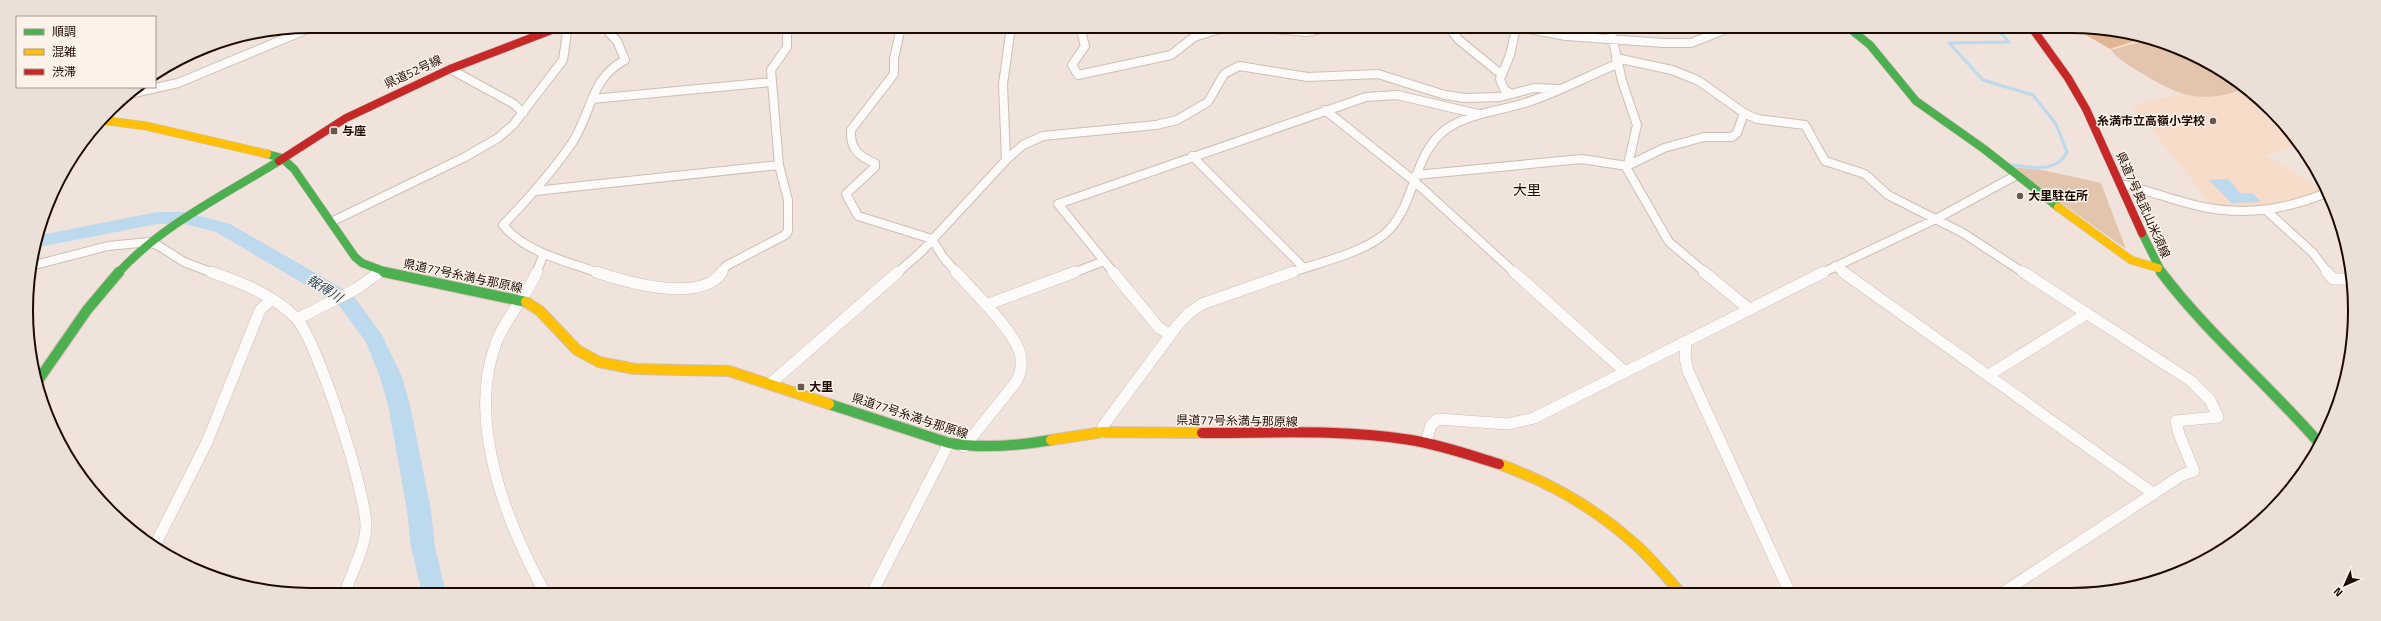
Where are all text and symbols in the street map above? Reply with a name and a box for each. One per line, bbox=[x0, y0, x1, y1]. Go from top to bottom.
legend bbox=[16, 16, 156, 88]
text: 順調 bbox=[52, 22, 76, 41]
text: 混雑 bbox=[52, 42, 76, 61]
street label: 県道52号線 bbox=[381, 50, 445, 93]
text: 渋滞 bbox=[52, 62, 76, 81]
place label: 糸満市立高嶺小学校 bbox=[2097, 111, 2205, 130]
marker: 糸満市立高嶺小学校 bbox=[2208, 116, 2218, 126]
place label: 与座 bbox=[342, 121, 366, 140]
marker: 与座 bbox=[329, 126, 339, 136]
street label: 県道7号奥武山米須線 bbox=[2111, 149, 2175, 261]
district label: 大里 bbox=[1513, 179, 1541, 200]
place label: 大里駐在所 bbox=[2028, 186, 2088, 205]
marker: 大里駐在所 bbox=[2015, 191, 2025, 201]
street label: 県道77号糸満与那原線 bbox=[402, 254, 524, 297]
water label: 報得川 bbox=[303, 269, 349, 308]
place label: 大里 bbox=[809, 377, 833, 396]
marker: 大里 bbox=[796, 382, 806, 392]
street label: 県道77号糸満与那原線 bbox=[849, 388, 971, 443]
street label: 県道77号糸満与那原線 bbox=[1176, 410, 1298, 431]
north arrow bbox=[2325, 565, 2365, 605]
text: N bbox=[2330, 584, 2346, 600]

